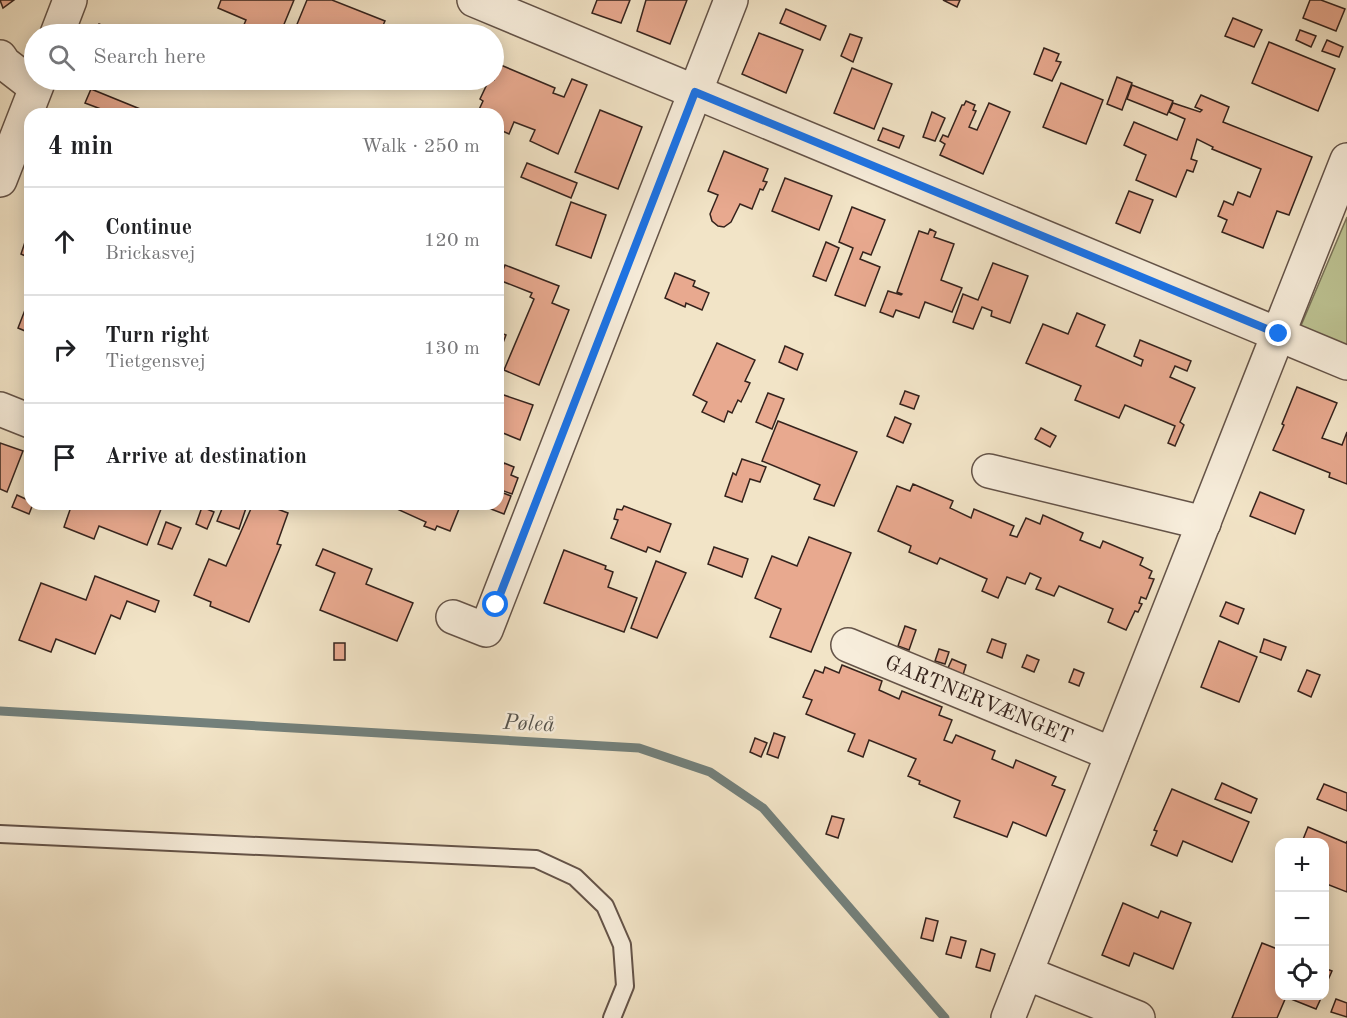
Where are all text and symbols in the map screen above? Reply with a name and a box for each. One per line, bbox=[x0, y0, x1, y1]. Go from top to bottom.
search box bbox=[24, 24, 504, 90]
icon: search bbox=[45, 41, 78, 74]
text: Search here bbox=[93, 46, 206, 68]
text: 4 min bbox=[48, 134, 113, 160]
text: Walk · 250 m bbox=[361, 137, 480, 157]
text: Continue bbox=[105, 217, 192, 239]
icon: ahead bbox=[48, 225, 81, 258]
text: 120 m bbox=[424, 231, 480, 251]
text: Brickasvej bbox=[105, 244, 195, 264]
route end bbox=[1265, 320, 1291, 346]
text: Turn right bbox=[105, 325, 209, 347]
icon: right bbox=[48, 333, 81, 366]
text: 130 m bbox=[424, 339, 480, 359]
text: Tietgensvej bbox=[105, 352, 206, 372]
icon: arrive bbox=[48, 441, 81, 474]
text: Arrive at destination bbox=[105, 446, 307, 468]
route start bbox=[482, 591, 508, 617]
street label: GARTNERVÆNGET bbox=[882, 652, 1076, 749]
water label: Pøleå bbox=[501, 712, 556, 736]
map controls bbox=[1275, 838, 1329, 1000]
button: + bbox=[1275, 838, 1329, 892]
button: − bbox=[1275, 892, 1329, 946]
button: locate bbox=[1275, 946, 1329, 1000]

